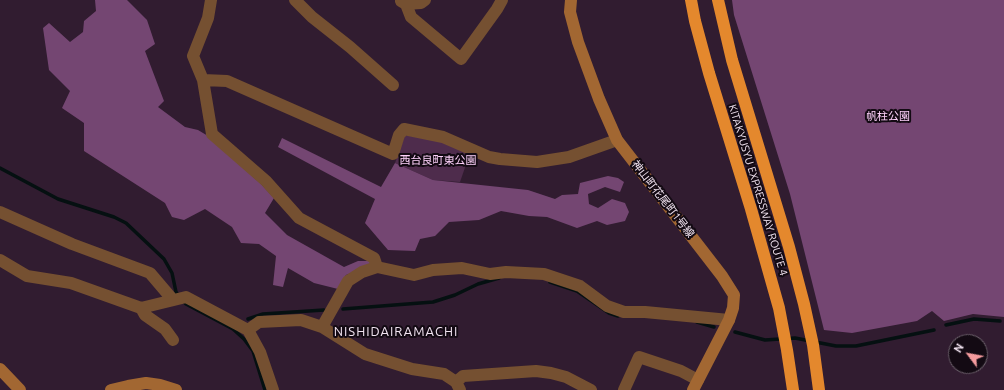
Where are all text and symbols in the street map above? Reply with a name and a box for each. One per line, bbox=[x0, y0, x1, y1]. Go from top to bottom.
street label: KITAKYUSYU EXPRESSWAY ROUTE 4 bbox=[726, 103, 790, 277]
park label: 帆柱公園 bbox=[866, 109, 910, 123]
park label: 西台良町東公園 bbox=[400, 153, 476, 167]
street label: 神山町花尾町1号線 bbox=[629, 158, 697, 240]
district label: NISHIDAIRAMACHI bbox=[334, 324, 458, 340]
north arrow bbox=[948, 334, 988, 374]
text: N bbox=[951, 342, 966, 355]

